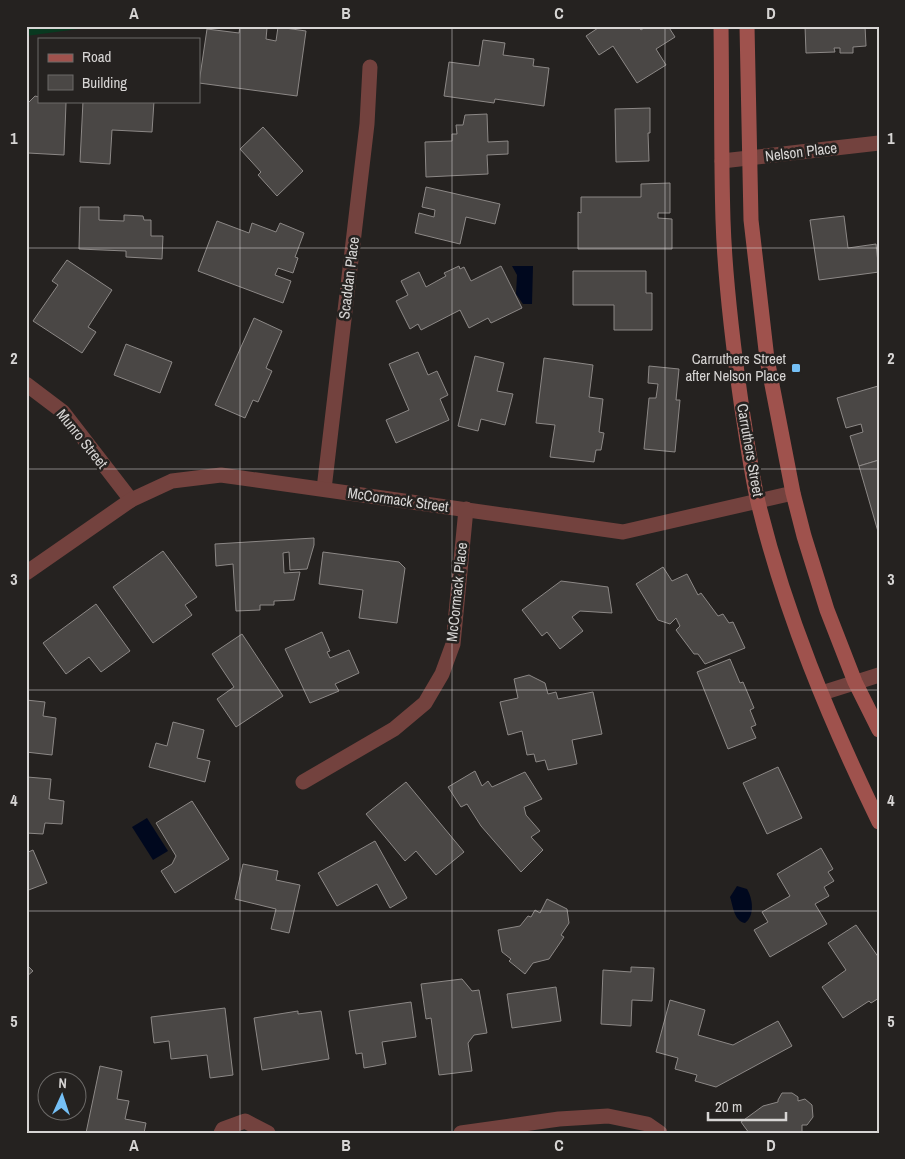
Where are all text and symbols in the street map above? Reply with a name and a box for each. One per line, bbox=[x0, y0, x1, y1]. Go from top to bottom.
text: A bbox=[129, 2, 139, 24]
text: B bbox=[341, 2, 351, 24]
text: C bbox=[554, 2, 564, 24]
text: D bbox=[766, 2, 776, 24]
legend bbox=[38, 38, 200, 102]
text: Road bbox=[82, 46, 111, 67]
text: Building bbox=[82, 72, 127, 93]
text: 1 bbox=[10, 127, 18, 149]
text: 1 bbox=[887, 127, 895, 149]
street label: Nelson Place bbox=[764, 137, 838, 166]
street label: Scaddan Place bbox=[333, 235, 364, 320]
text: 2 bbox=[10, 347, 18, 369]
text: 2 bbox=[887, 347, 895, 369]
place label: Carruthers Street after Nelson Place bbox=[685, 348, 787, 386]
marker: Carruthers Street after Nelson Place bbox=[790, 362, 802, 374]
street label: Carruthers Street bbox=[732, 402, 769, 499]
street label: Munro Street bbox=[52, 404, 113, 473]
street label: McCormack Street bbox=[346, 482, 451, 517]
street label: McCormack Place bbox=[441, 541, 472, 643]
text: 3 bbox=[10, 568, 18, 590]
text: 3 bbox=[887, 568, 895, 590]
text: 4 bbox=[10, 789, 18, 811]
text: 4 bbox=[887, 789, 895, 811]
text: 5 bbox=[10, 1010, 18, 1032]
text: 5 bbox=[887, 1010, 895, 1032]
north arrow bbox=[38, 1072, 88, 1122]
text: N bbox=[58, 1074, 67, 1092]
scale bar bbox=[708, 1089, 785, 1121]
text: 20 m bbox=[715, 1096, 742, 1117]
text: A bbox=[129, 1134, 139, 1156]
text: B bbox=[341, 1134, 351, 1156]
text: C bbox=[554, 1134, 564, 1156]
text: D bbox=[766, 1134, 776, 1156]

